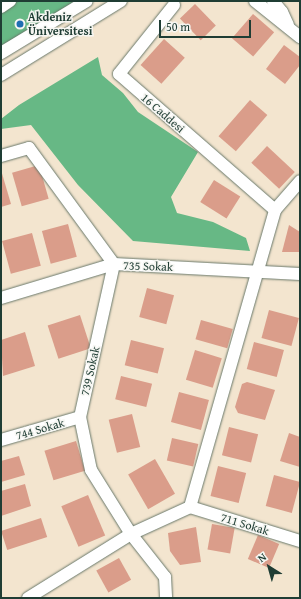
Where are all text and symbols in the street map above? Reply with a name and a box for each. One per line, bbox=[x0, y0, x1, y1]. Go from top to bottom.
place label: Akdeniz Üniversitesi bbox=[28, 10, 92, 38]
scale bar bbox=[161, 12, 253, 38]
text: 50 m bbox=[166, 18, 190, 35]
marker: Akdeniz Üniversitesi bbox=[15, 19, 25, 29]
street label: 16 Caddesi bbox=[138, 90, 188, 136]
street label: 735 Sokak bbox=[123, 258, 173, 274]
street label: 739 Sokak bbox=[77, 345, 103, 397]
street label: 744 Sokak bbox=[14, 415, 66, 443]
street label: 711 Sokak bbox=[219, 510, 271, 538]
north arrow bbox=[249, 547, 289, 587]
text: N bbox=[254, 549, 270, 566]

